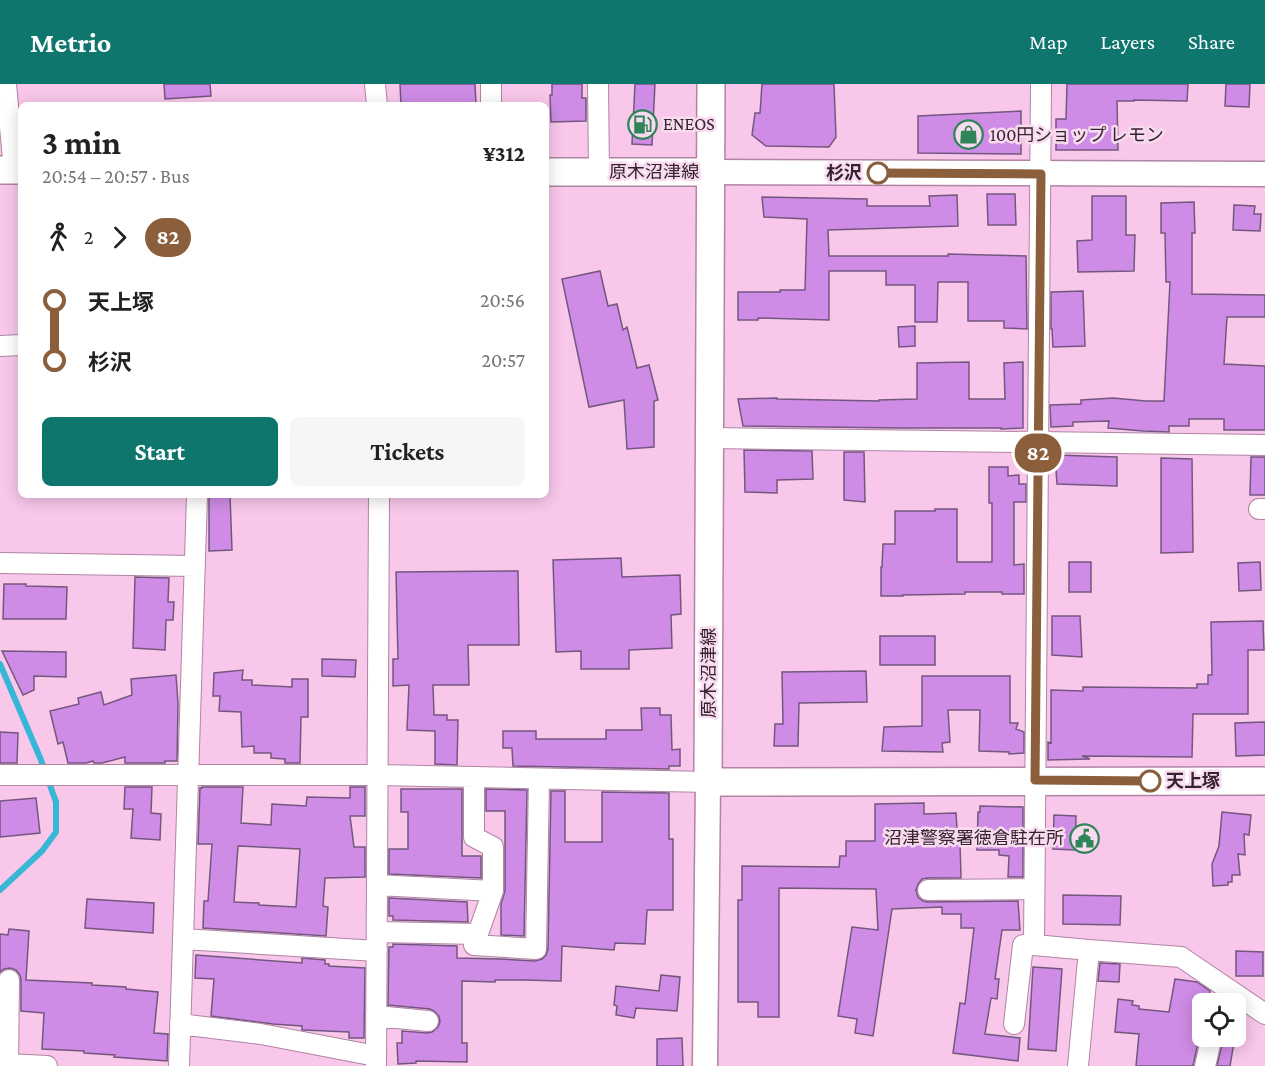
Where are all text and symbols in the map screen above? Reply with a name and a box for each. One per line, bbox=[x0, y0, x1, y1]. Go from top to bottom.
text: Metrio bbox=[30, 27, 111, 58]
text: Map bbox=[1029, 30, 1068, 54]
text: Layers bbox=[1101, 30, 1155, 54]
text: Share bbox=[1188, 30, 1235, 54]
fuel station icon: ENEOS bbox=[626, 108, 658, 140]
place label: ENEOS bbox=[663, 114, 715, 134]
shop icon: 100円ショップ レモン bbox=[953, 119, 985, 151]
text: 3 min bbox=[42, 124, 121, 161]
place label: 100円ショップ レモン bbox=[990, 125, 1164, 145]
text: ¥312 bbox=[483, 141, 525, 166]
street label: 原木沼津線 bbox=[609, 162, 699, 182]
marker: 杉沢 bbox=[867, 162, 889, 184]
place label: 杉沢 bbox=[826, 163, 862, 183]
text: 20:54 – 20:57 · Bus bbox=[42, 165, 190, 187]
icon: walk bbox=[42, 221, 75, 254]
icon: forward bbox=[103, 221, 136, 254]
text: 82 bbox=[157, 225, 179, 249]
text: 2 bbox=[84, 226, 94, 248]
text: 20:56 bbox=[480, 289, 525, 311]
text: 天上塚 bbox=[88, 290, 154, 315]
text: 20:57 bbox=[482, 349, 525, 371]
text: 杉沢 bbox=[88, 350, 132, 375]
button: Start bbox=[42, 417, 278, 486]
button: Tickets bbox=[290, 417, 525, 486]
line badge: 82 bbox=[1011, 434, 1065, 472]
text: 82 bbox=[1027, 441, 1049, 465]
street label: 原木沼津線 bbox=[699, 628, 719, 718]
marker: 天上塚 bbox=[1139, 770, 1161, 792]
place label: 天上塚 bbox=[1166, 771, 1220, 791]
public building icon: 沼津警察署徳倉駐在所 bbox=[1069, 822, 1101, 854]
place label: 沼津警察署徳倉駐在所 bbox=[884, 828, 1064, 848]
map controls bbox=[1192, 993, 1246, 1047]
button: locate bbox=[1192, 993, 1246, 1047]

